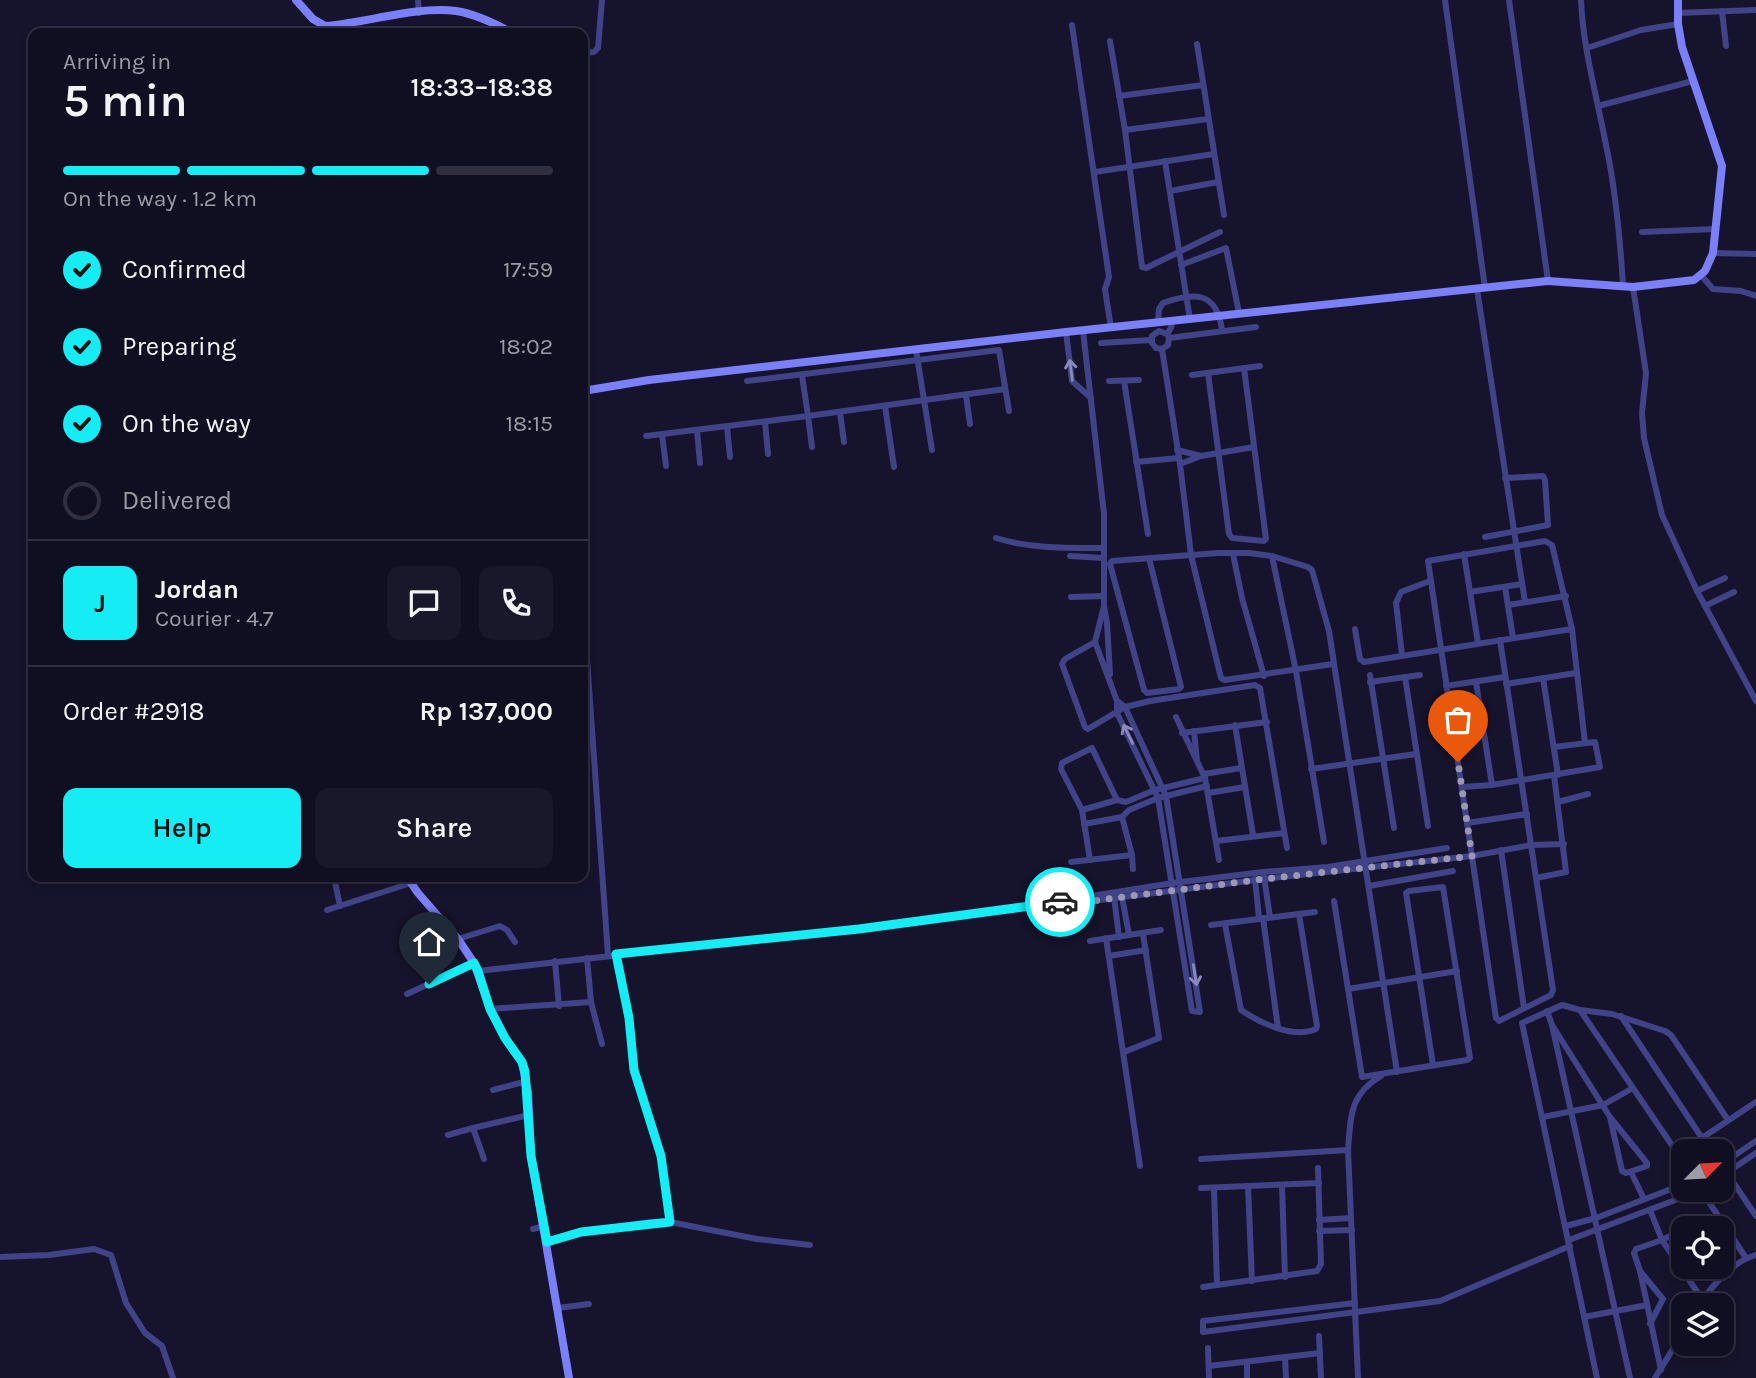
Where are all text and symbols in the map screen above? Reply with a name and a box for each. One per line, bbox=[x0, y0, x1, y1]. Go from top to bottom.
text: Arriving in bbox=[63, 48, 171, 75]
text: 18:33–18:38 bbox=[411, 72, 553, 103]
text: 5 min bbox=[63, 74, 188, 128]
text: On the way · 1.2 km bbox=[63, 185, 257, 212]
icon: check bbox=[63, 251, 101, 289]
text: Confirmed bbox=[122, 254, 247, 285]
text: 17:59 bbox=[503, 256, 553, 283]
icon: check bbox=[63, 328, 101, 366]
text: Preparing bbox=[122, 331, 236, 362]
text: 18:02 bbox=[499, 333, 553, 360]
one-way arrow bbox=[1064, 359, 1077, 382]
icon: check bbox=[63, 405, 101, 443]
text: On the way bbox=[122, 408, 251, 439]
text: 18:15 bbox=[505, 410, 553, 437]
text: Delivered bbox=[122, 485, 232, 516]
button: chat bbox=[387, 566, 461, 640]
button: phone bbox=[479, 566, 553, 640]
text: Jordan bbox=[155, 574, 239, 605]
text: J bbox=[94, 588, 106, 619]
text: Courier · 4.7 bbox=[155, 605, 274, 632]
pin bbox=[1428, 690, 1488, 762]
text: Order #2918 bbox=[63, 696, 205, 727]
text: Rp 137,000 bbox=[420, 696, 553, 727]
icon: bag bbox=[1439, 701, 1477, 739]
one-way arrow bbox=[1120, 724, 1134, 745]
button: Help bbox=[63, 788, 301, 868]
button: Share bbox=[315, 788, 553, 868]
courier bbox=[1025, 867, 1095, 937]
icon: car bbox=[1041, 883, 1079, 921]
pin bbox=[399, 912, 459, 984]
icon: home bbox=[410, 923, 448, 961]
one-way arrow bbox=[1189, 963, 1202, 986]
north arrow bbox=[1671, 1139, 1734, 1202]
map controls bbox=[1671, 1139, 1734, 1356]
button: locate bbox=[1671, 1216, 1734, 1279]
button: layers bbox=[1671, 1293, 1734, 1356]

